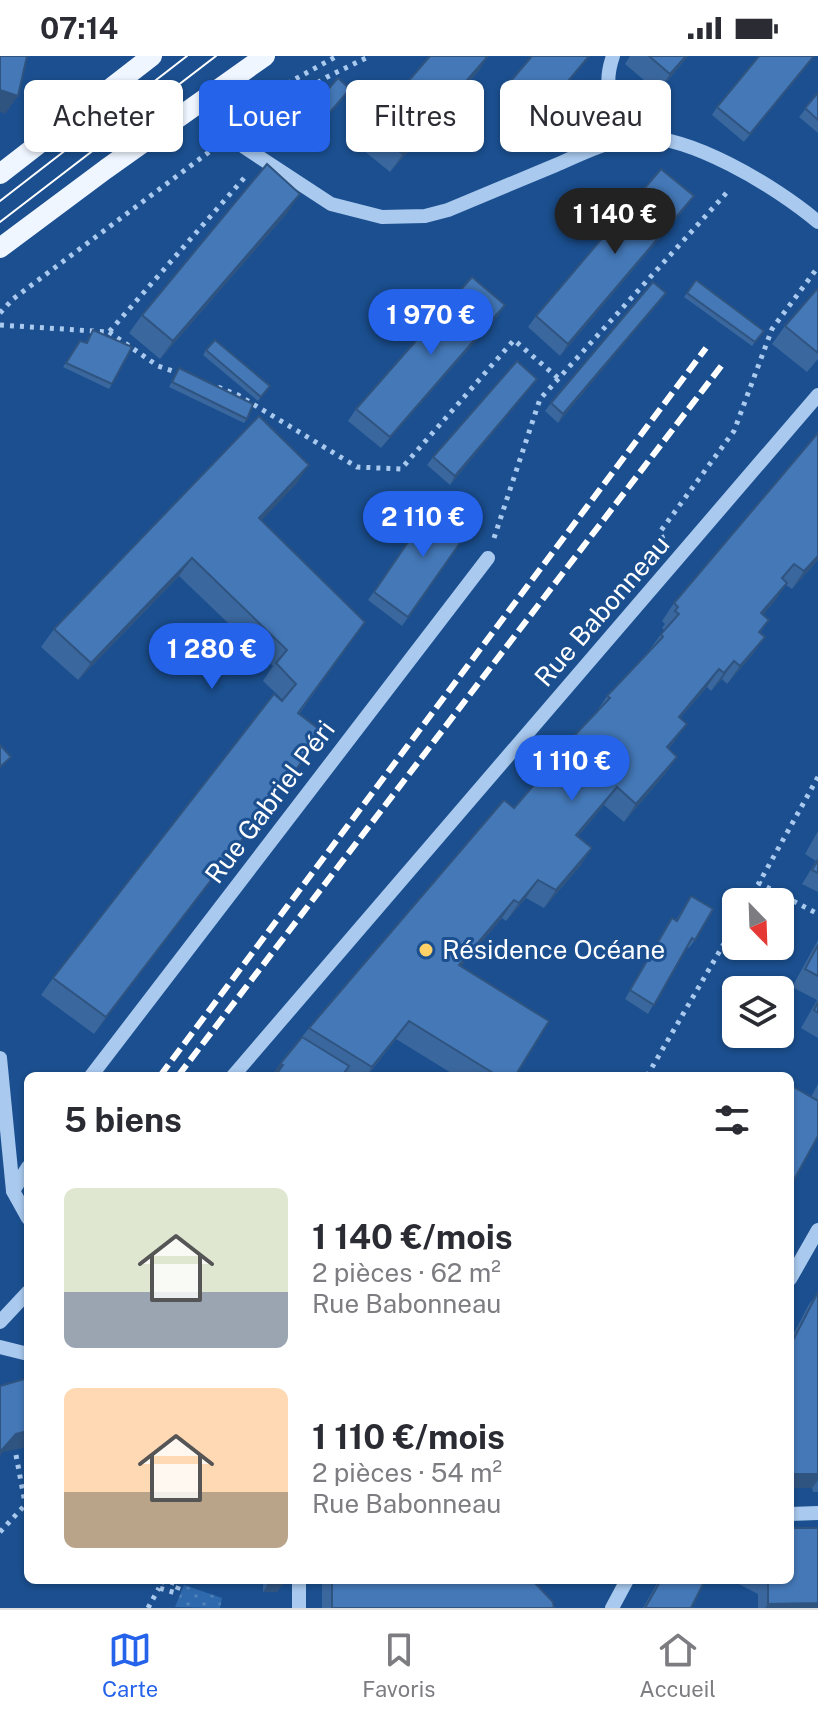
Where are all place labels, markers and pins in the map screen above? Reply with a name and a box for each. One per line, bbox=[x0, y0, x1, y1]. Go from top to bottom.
pin: 1 140 € bbox=[541, 188, 689, 256]
pin: 1 970 € bbox=[357, 289, 505, 357]
pin: 2 110 € bbox=[349, 491, 497, 559]
pin: 1 280 € bbox=[138, 623, 286, 691]
pin: 1 110 € bbox=[498, 735, 646, 803]
place label: Résidence Océane bbox=[442, 934, 665, 965]
marker: Résidence Océane bbox=[417, 941, 435, 959]

